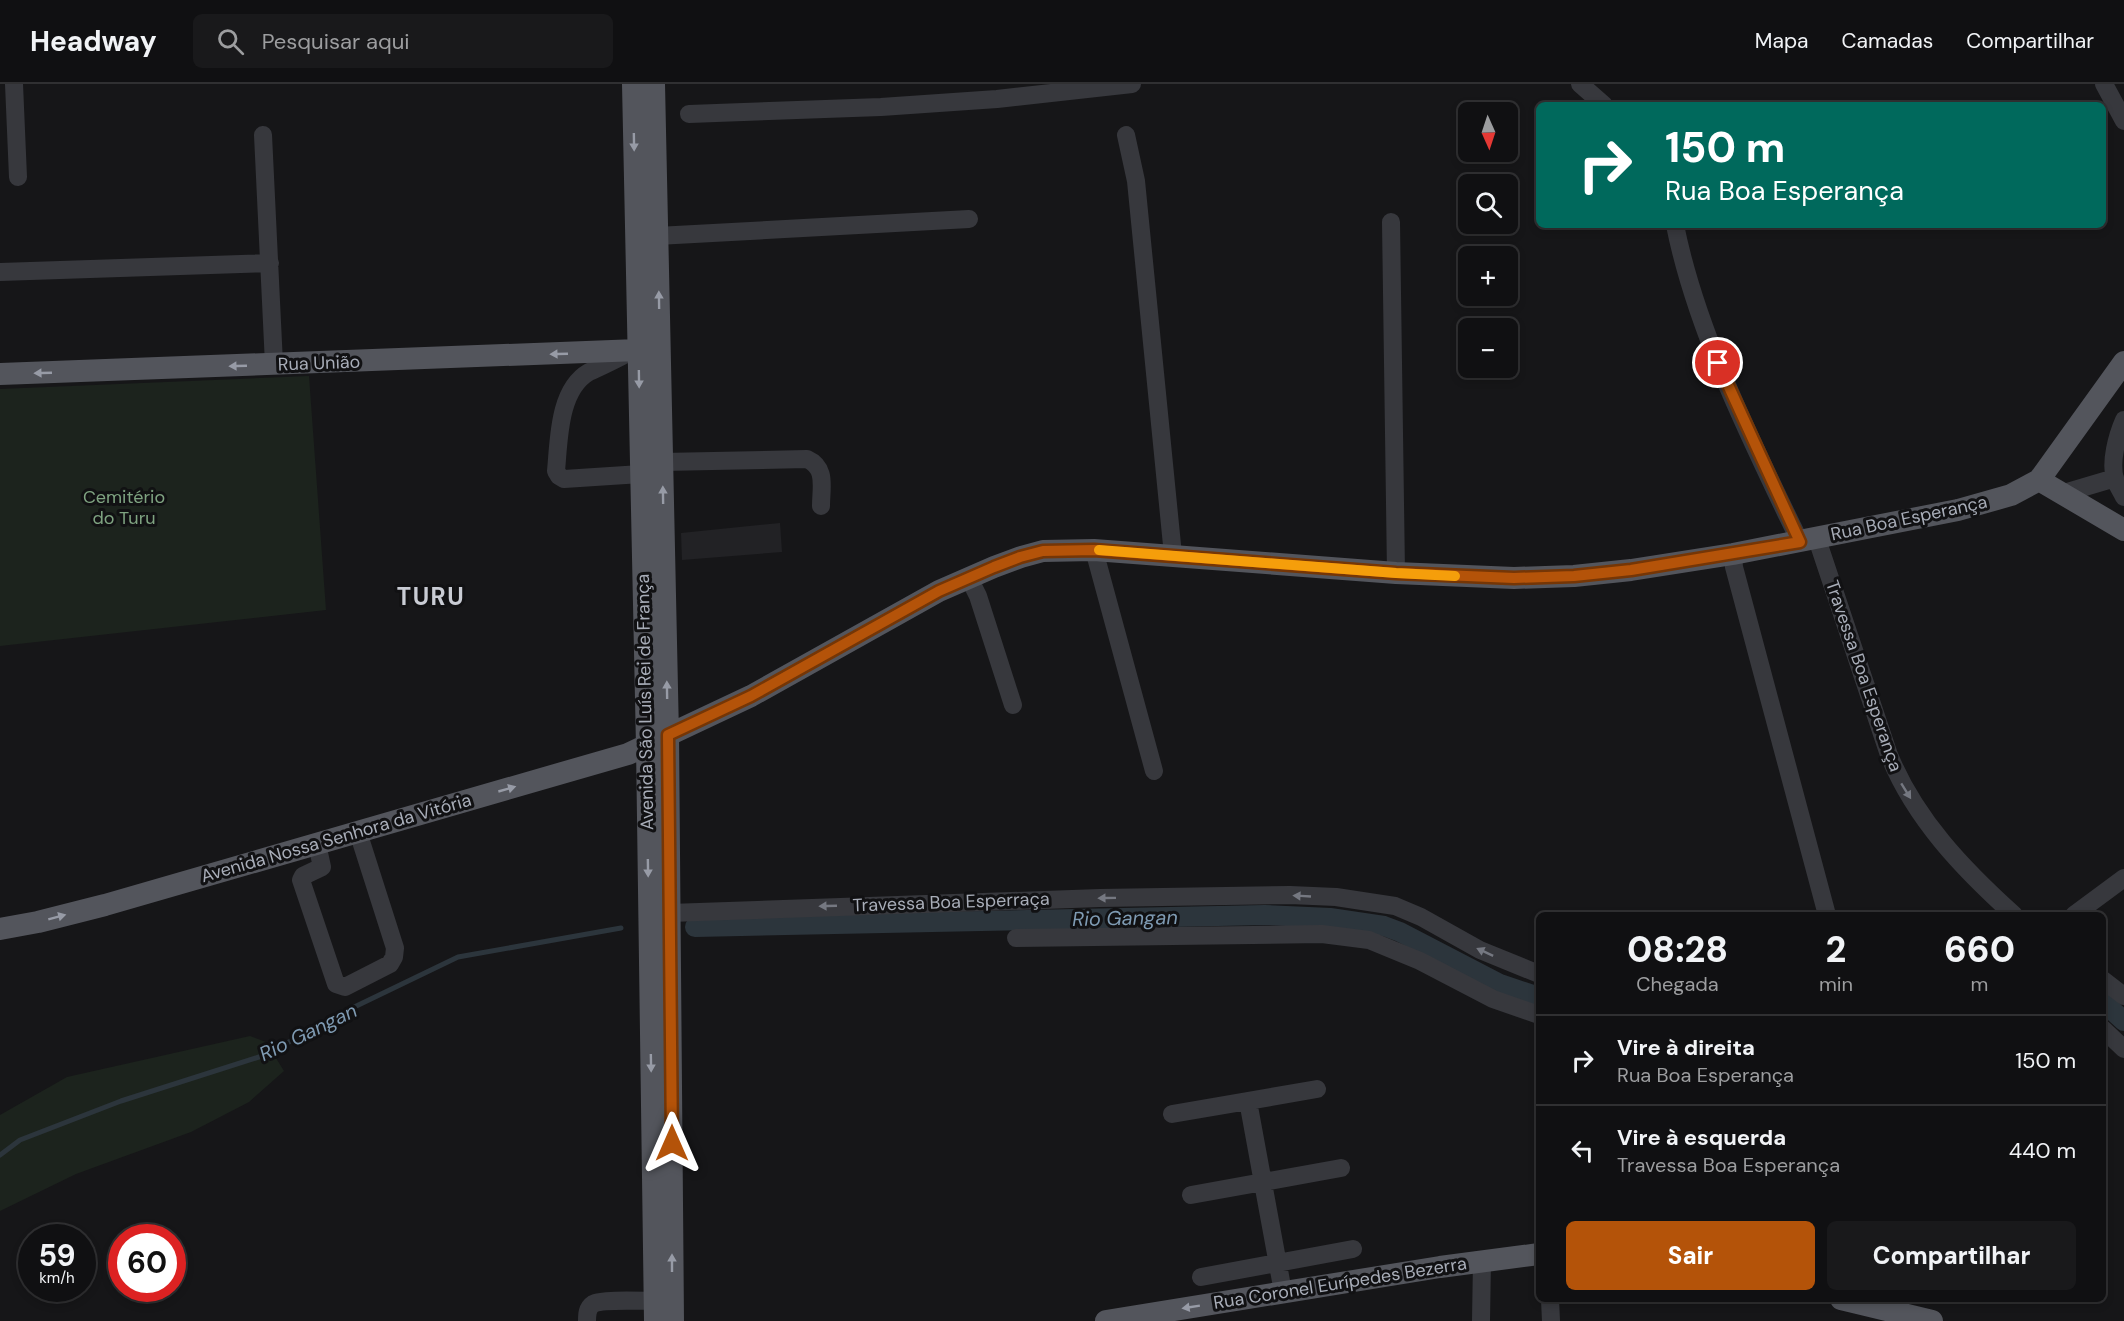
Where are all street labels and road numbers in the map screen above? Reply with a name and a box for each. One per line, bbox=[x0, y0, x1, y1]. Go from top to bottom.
street label: Rua União bbox=[277, 350, 361, 376]
street label: Rua Boa Esperança bbox=[1829, 490, 1989, 546]
street label: Avenida São Luís Rei de França bbox=[631, 574, 659, 830]
street label: Travessa Boa Esperança bbox=[1820, 577, 1908, 775]
street label: Avenida Nossa Senhora da Vitória bbox=[198, 788, 474, 888]
street label: Travessa Boa Esperraça bbox=[852, 887, 1050, 917]
street label: Rua Coronel Eurípedes Bezerra bbox=[1212, 1251, 1468, 1315]

